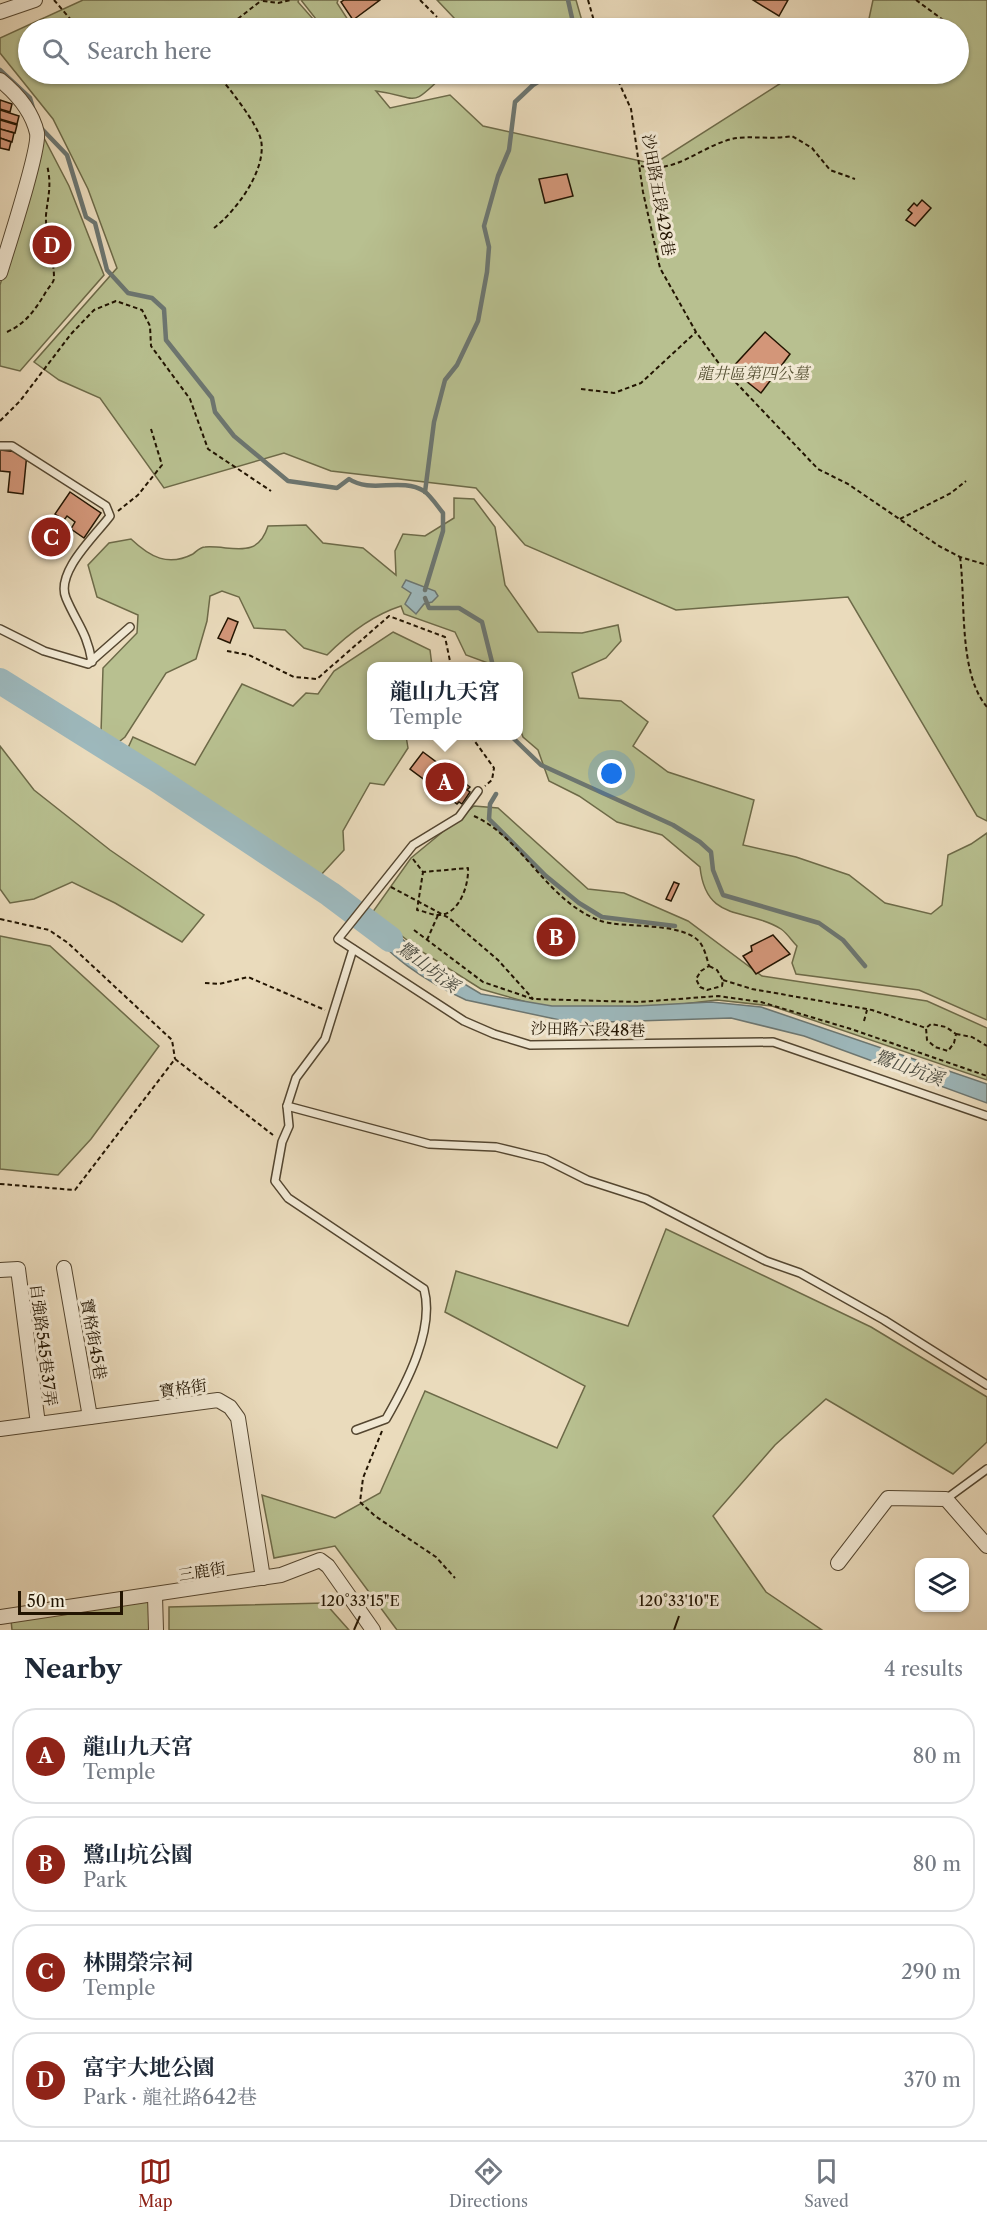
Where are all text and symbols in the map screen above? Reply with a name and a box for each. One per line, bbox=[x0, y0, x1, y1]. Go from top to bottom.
search box bbox=[18, 18, 969, 84]
icon: search bbox=[39, 35, 72, 68]
text: Search here bbox=[87, 38, 212, 65]
street label: 沙田路五段428巷 bbox=[638, 132, 680, 258]
pin: D bbox=[32, 222, 72, 268]
park label: 龍井區第四公墓 bbox=[697, 363, 812, 383]
pin: C bbox=[32, 514, 70, 560]
popup bbox=[367, 662, 523, 740]
text: 龍山九天宮 bbox=[390, 678, 500, 705]
text: Temple bbox=[390, 705, 462, 729]
your location bbox=[597, 759, 626, 788]
pin: A bbox=[426, 760, 464, 804]
pin: B bbox=[536, 914, 576, 960]
water label: 鷺山坑溪 bbox=[393, 937, 465, 999]
street label: 沙田路六段48巷 bbox=[530, 1018, 646, 1040]
water label: 鷺山坑溪 bbox=[871, 1045, 948, 1091]
street label: 自強路545巷37弄 bbox=[27, 1283, 61, 1407]
street label: 寶格街45巷 bbox=[77, 1297, 111, 1381]
street label: 寶格街 bbox=[158, 1375, 208, 1401]
street label: 三鹿街 bbox=[177, 1557, 227, 1585]
map controls bbox=[915, 1558, 969, 1612]
button: layers bbox=[915, 1558, 969, 1612]
scale bar bbox=[18, 1588, 123, 1616]
text: 50 m bbox=[27, 1591, 65, 1611]
text: 120°33'15"E bbox=[320, 1591, 400, 1610]
text: 120°33'10"E bbox=[639, 1591, 719, 1610]
text: Nearby bbox=[24, 1653, 122, 1685]
text: 4 results bbox=[884, 1657, 963, 1681]
text: 龍山九天宮 bbox=[83, 1733, 193, 1760]
text: A bbox=[38, 1744, 53, 1768]
text: 80 m bbox=[913, 1744, 961, 1768]
text: Temple bbox=[83, 1760, 155, 1784]
text: 鷺山坑公園 bbox=[83, 1841, 193, 1868]
text: B bbox=[38, 1852, 53, 1876]
text: 80 m bbox=[913, 1852, 961, 1876]
text: Park bbox=[83, 1868, 126, 1892]
text: 林開榮宗祠 bbox=[83, 1949, 193, 1976]
text: C bbox=[37, 1960, 54, 1984]
text: 290 m bbox=[901, 1960, 961, 1984]
text: Temple bbox=[83, 1976, 155, 2000]
text: 富宇大地公園 bbox=[83, 2054, 215, 2081]
text: D bbox=[37, 2068, 54, 2092]
text: 370 m bbox=[904, 2068, 961, 2092]
text: Park · 龍社路642巷 bbox=[83, 2085, 257, 2109]
tab: Map bbox=[138, 2155, 173, 2211]
tab: Directions bbox=[449, 2155, 528, 2211]
tab: Saved bbox=[804, 2155, 849, 2211]

